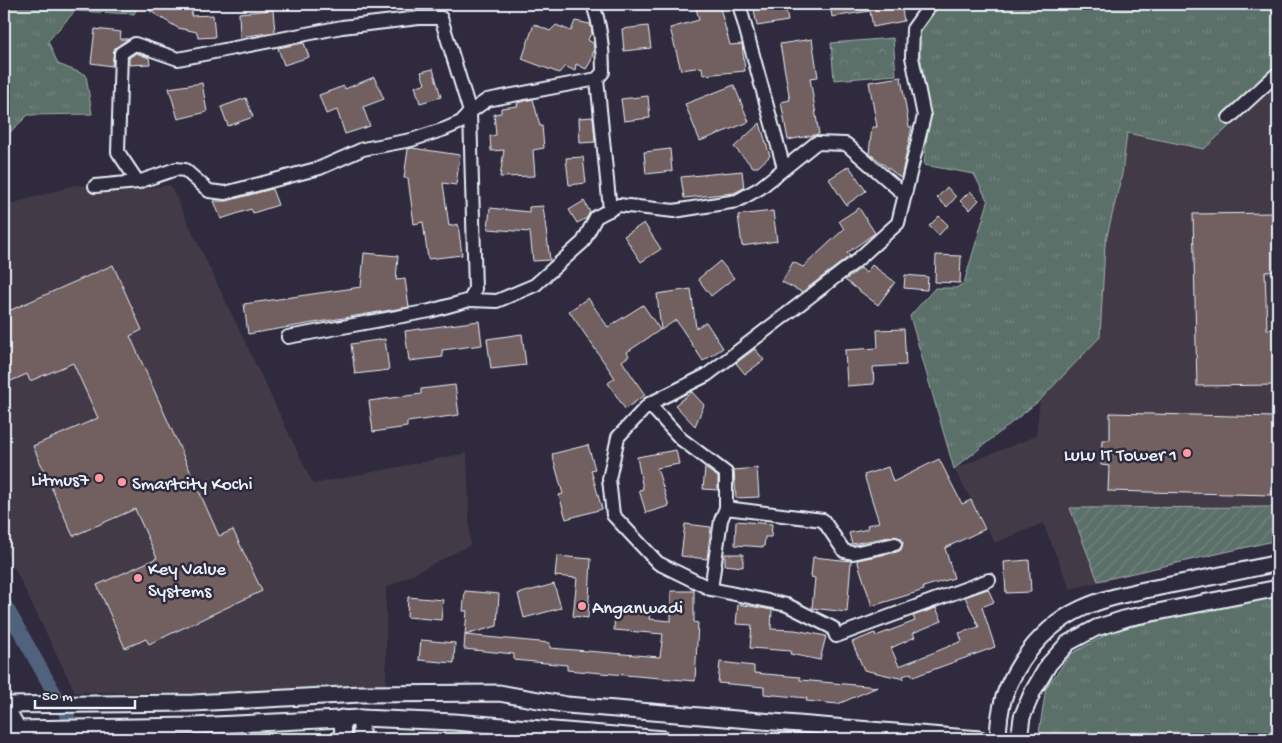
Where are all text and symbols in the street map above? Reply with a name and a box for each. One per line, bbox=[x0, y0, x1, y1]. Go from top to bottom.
place label: LuLu IT Tower 1 bbox=[1064, 445, 1177, 468]
marker: LuLu IT Tower 1 bbox=[1181, 447, 1193, 459]
place label: Litmus7 bbox=[31, 470, 90, 493]
marker: Litmus7 bbox=[93, 472, 105, 484]
place label: Smartcity Kochi bbox=[132, 474, 253, 497]
marker: Smartcity Kochi bbox=[116, 476, 128, 488]
place label: Key Value Systems bbox=[148, 559, 226, 604]
marker: Key Value Systems bbox=[132, 572, 144, 584]
place label: Anganwadi bbox=[592, 598, 683, 621]
marker: Anganwadi bbox=[576, 600, 588, 612]
scale bar bbox=[35, 678, 135, 710]
text: 50 m bbox=[42, 688, 73, 706]

